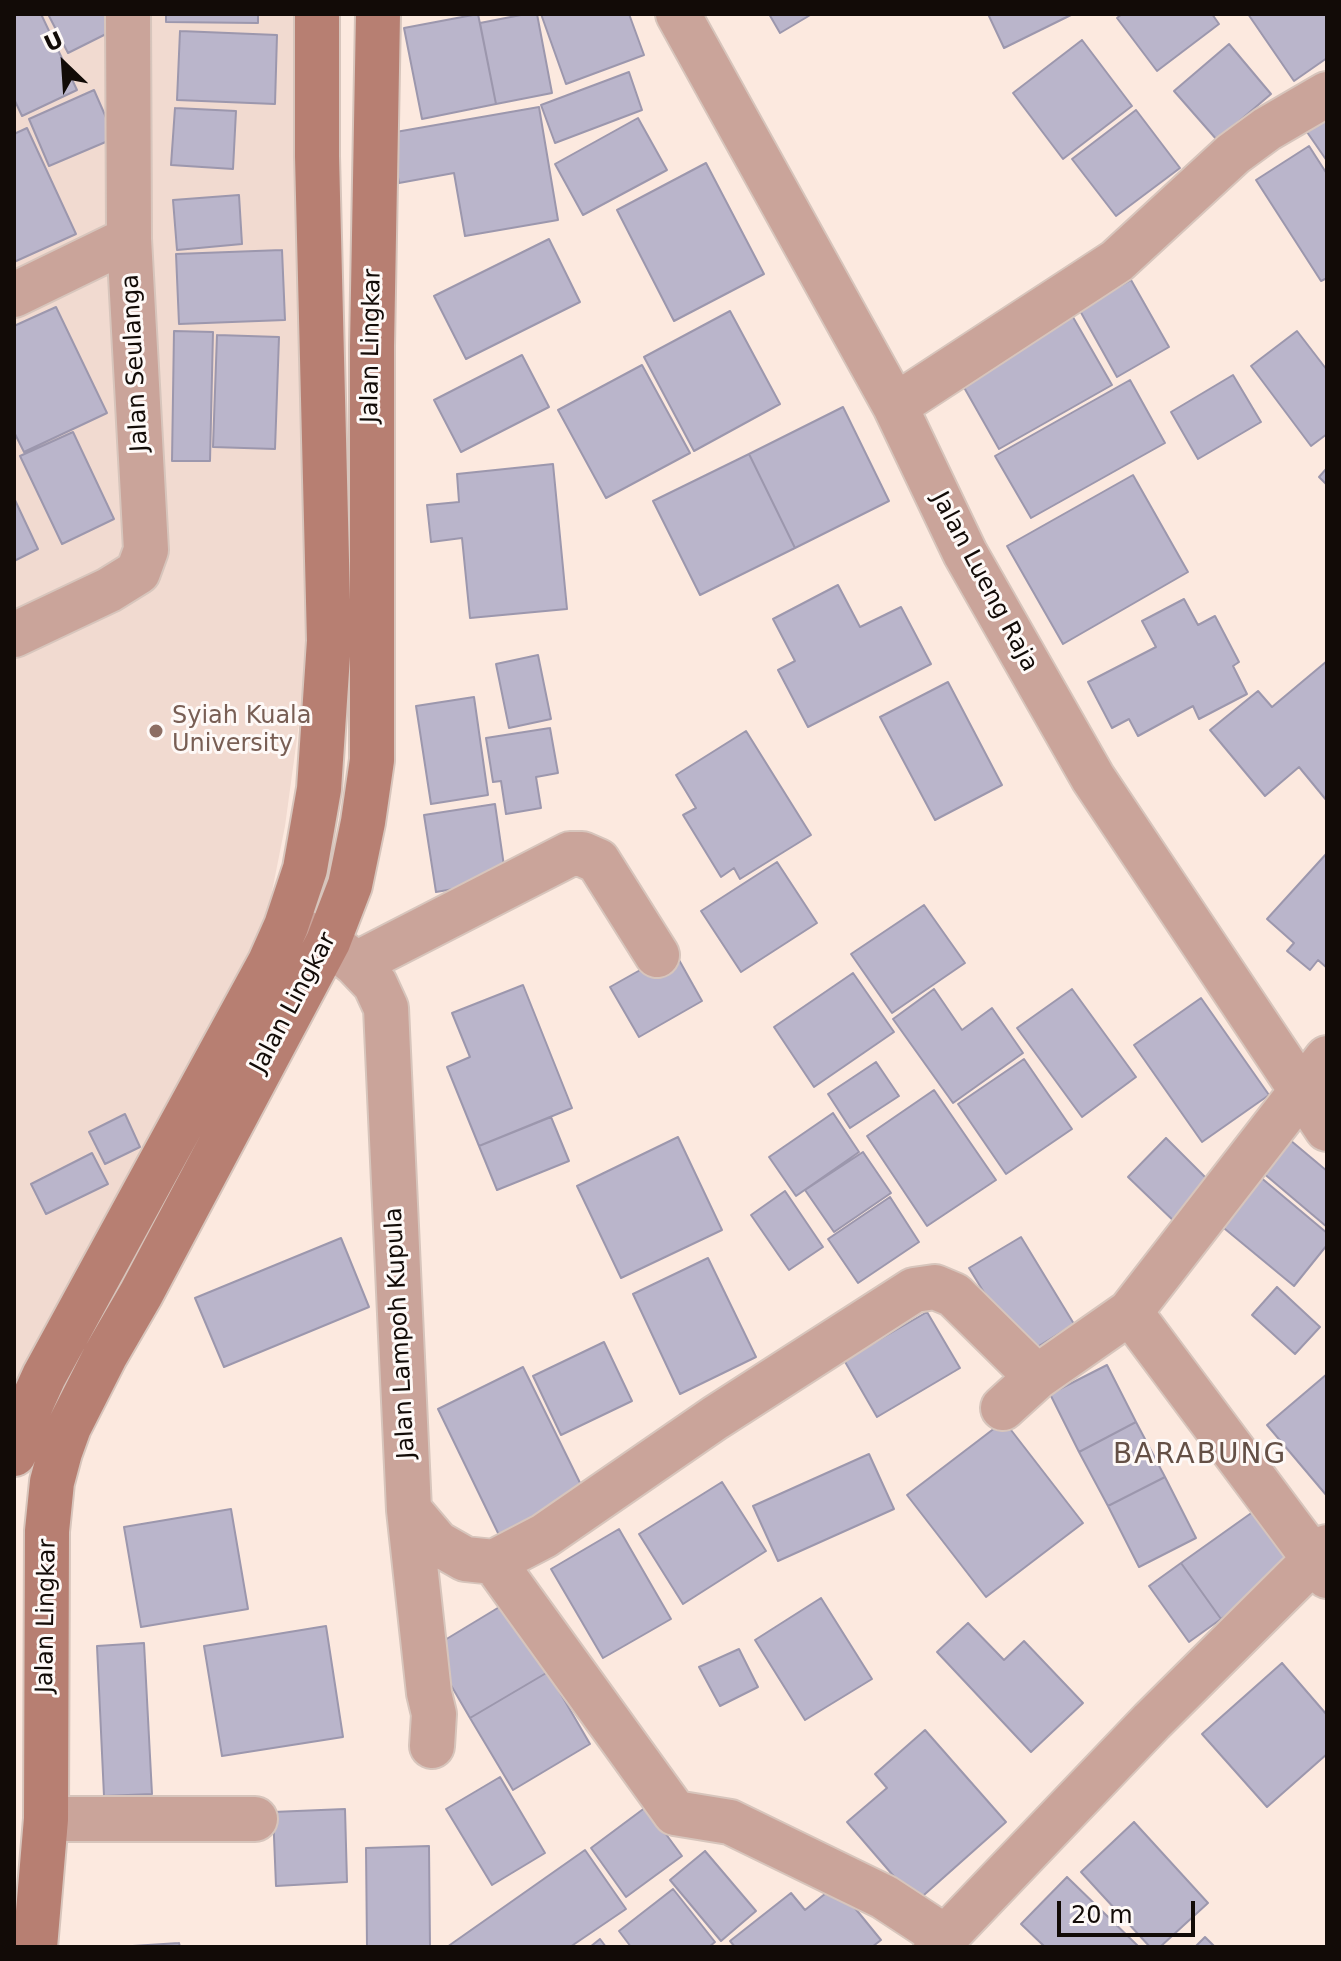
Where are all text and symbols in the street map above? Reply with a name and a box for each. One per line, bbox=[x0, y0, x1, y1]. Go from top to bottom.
north arrow bbox=[24, 24, 104, 104]
text: U bbox=[40, 27, 67, 57]
street label: Jalan Lingkar bbox=[356, 268, 388, 424]
street label: Jalan Seulanga bbox=[117, 273, 155, 453]
street label: Jalan Lueng Raja bbox=[925, 487, 1043, 677]
place label: Syiah Kuala University bbox=[172, 703, 311, 759]
marker: Syiah Kuala University bbox=[147, 722, 165, 740]
street label: Jalan Lingkar bbox=[245, 928, 343, 1078]
street label: Jalan Lampoh Kupula bbox=[380, 1207, 422, 1459]
district label: BARABUNG bbox=[1113, 1439, 1287, 1473]
street label: Jalan Lingkar bbox=[31, 1538, 63, 1694]
scale bar bbox=[1061, 1885, 1199, 1935]
text: 20 m bbox=[1071, 1901, 1133, 1929]

